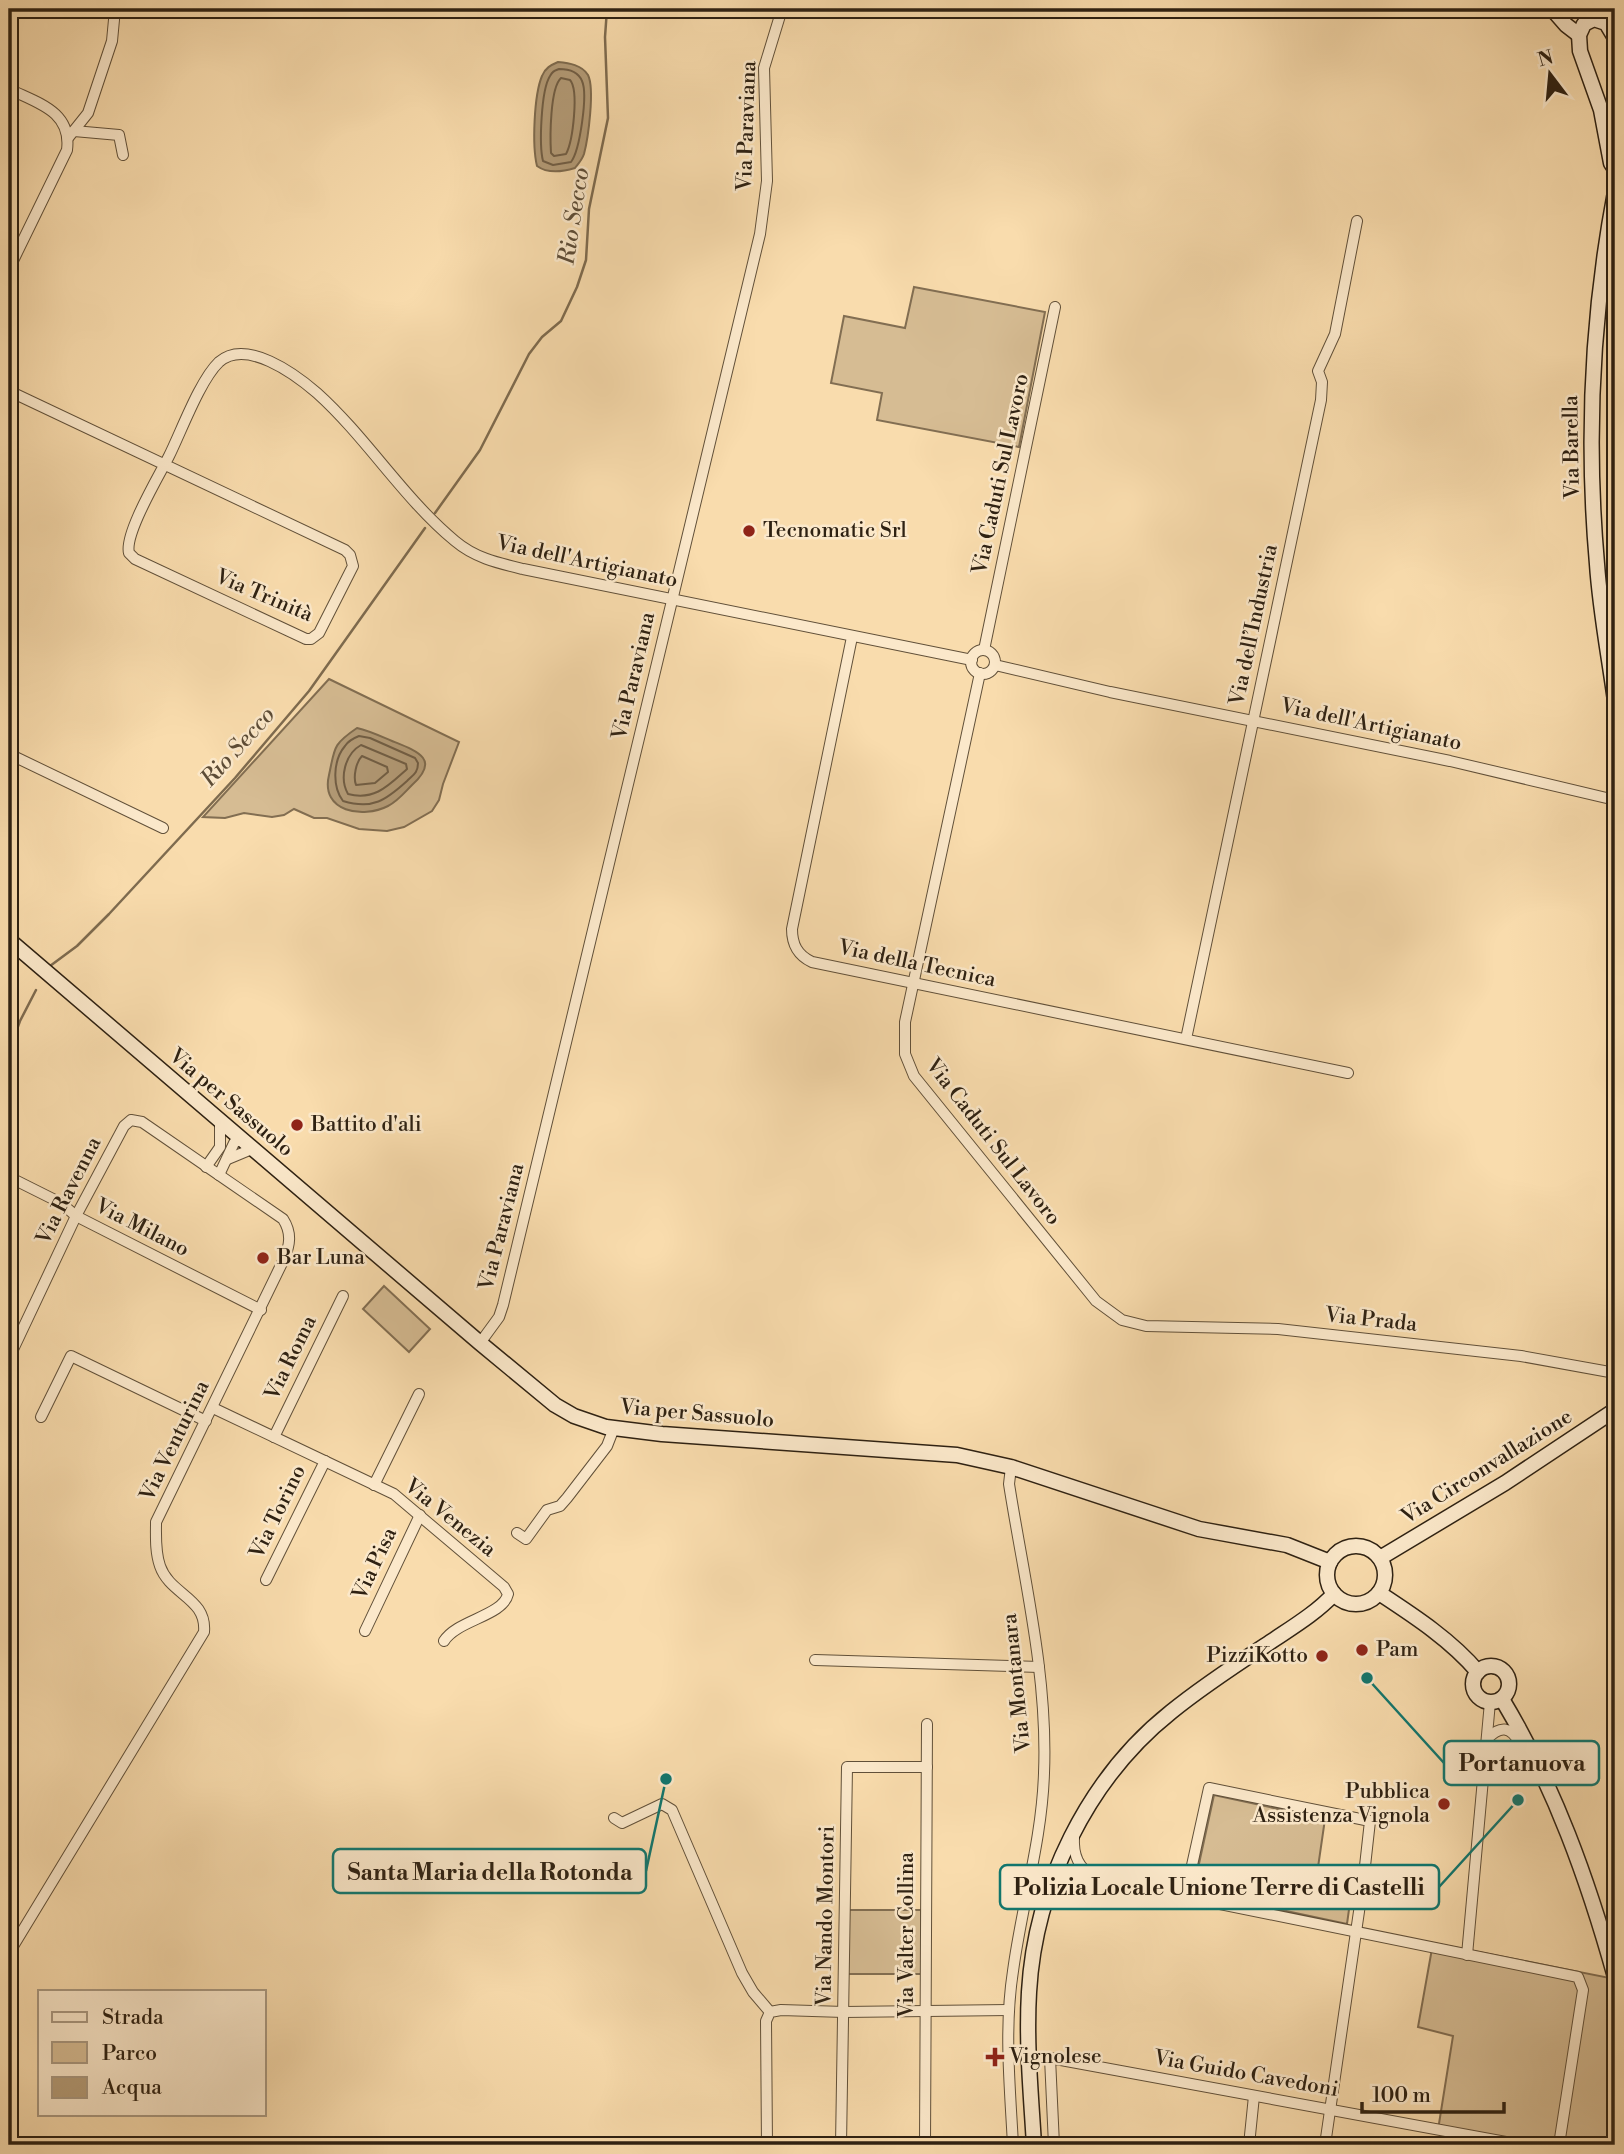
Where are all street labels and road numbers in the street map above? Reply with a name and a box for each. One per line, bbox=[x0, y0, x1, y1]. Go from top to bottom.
street label: Via Paraviana bbox=[732, 60, 762, 193]
street label: Via Caduti Sul Lavoro bbox=[967, 371, 1035, 578]
street label: Via Barella bbox=[1558, 395, 1586, 500]
street label: Via dell'Artigianato bbox=[493, 530, 680, 594]
street label: Via dell’Industria bbox=[1224, 542, 1284, 709]
street label: Via Trinità bbox=[210, 563, 317, 628]
street label: Via Paraviana bbox=[606, 609, 661, 743]
street label: Via dell'Artigianato bbox=[1277, 693, 1464, 757]
street label: Via della Tecnica bbox=[835, 934, 998, 993]
street label: Via per Sassuolo bbox=[163, 1043, 299, 1163]
street label: Via Caduti Sul Lavoro bbox=[919, 1053, 1066, 1231]
street label: Via Ravenna bbox=[30, 1132, 107, 1250]
street label: Via Paraviana bbox=[473, 1160, 530, 1294]
street label: Via Milano bbox=[90, 1193, 194, 1263]
street label: Via Prada bbox=[1323, 1302, 1419, 1338]
street label: Via Roma bbox=[259, 1311, 323, 1405]
street label: Via Venturina bbox=[134, 1376, 216, 1506]
street label: Via per Sassuolo bbox=[618, 1394, 775, 1434]
street label: Via Circonvallazione bbox=[1396, 1404, 1577, 1531]
street label: Via Torino bbox=[244, 1461, 312, 1564]
street label: Via Venezia bbox=[398, 1473, 501, 1563]
street label: Via Pisa bbox=[347, 1523, 403, 1605]
street label: Via Montanara bbox=[997, 1612, 1037, 1755]
street label: Via Nando Montori bbox=[811, 1825, 841, 2007]
street label: Via Valter Collina bbox=[894, 1852, 920, 2019]
street label: Via Guido Cavedoni bbox=[1151, 2045, 1340, 2103]

